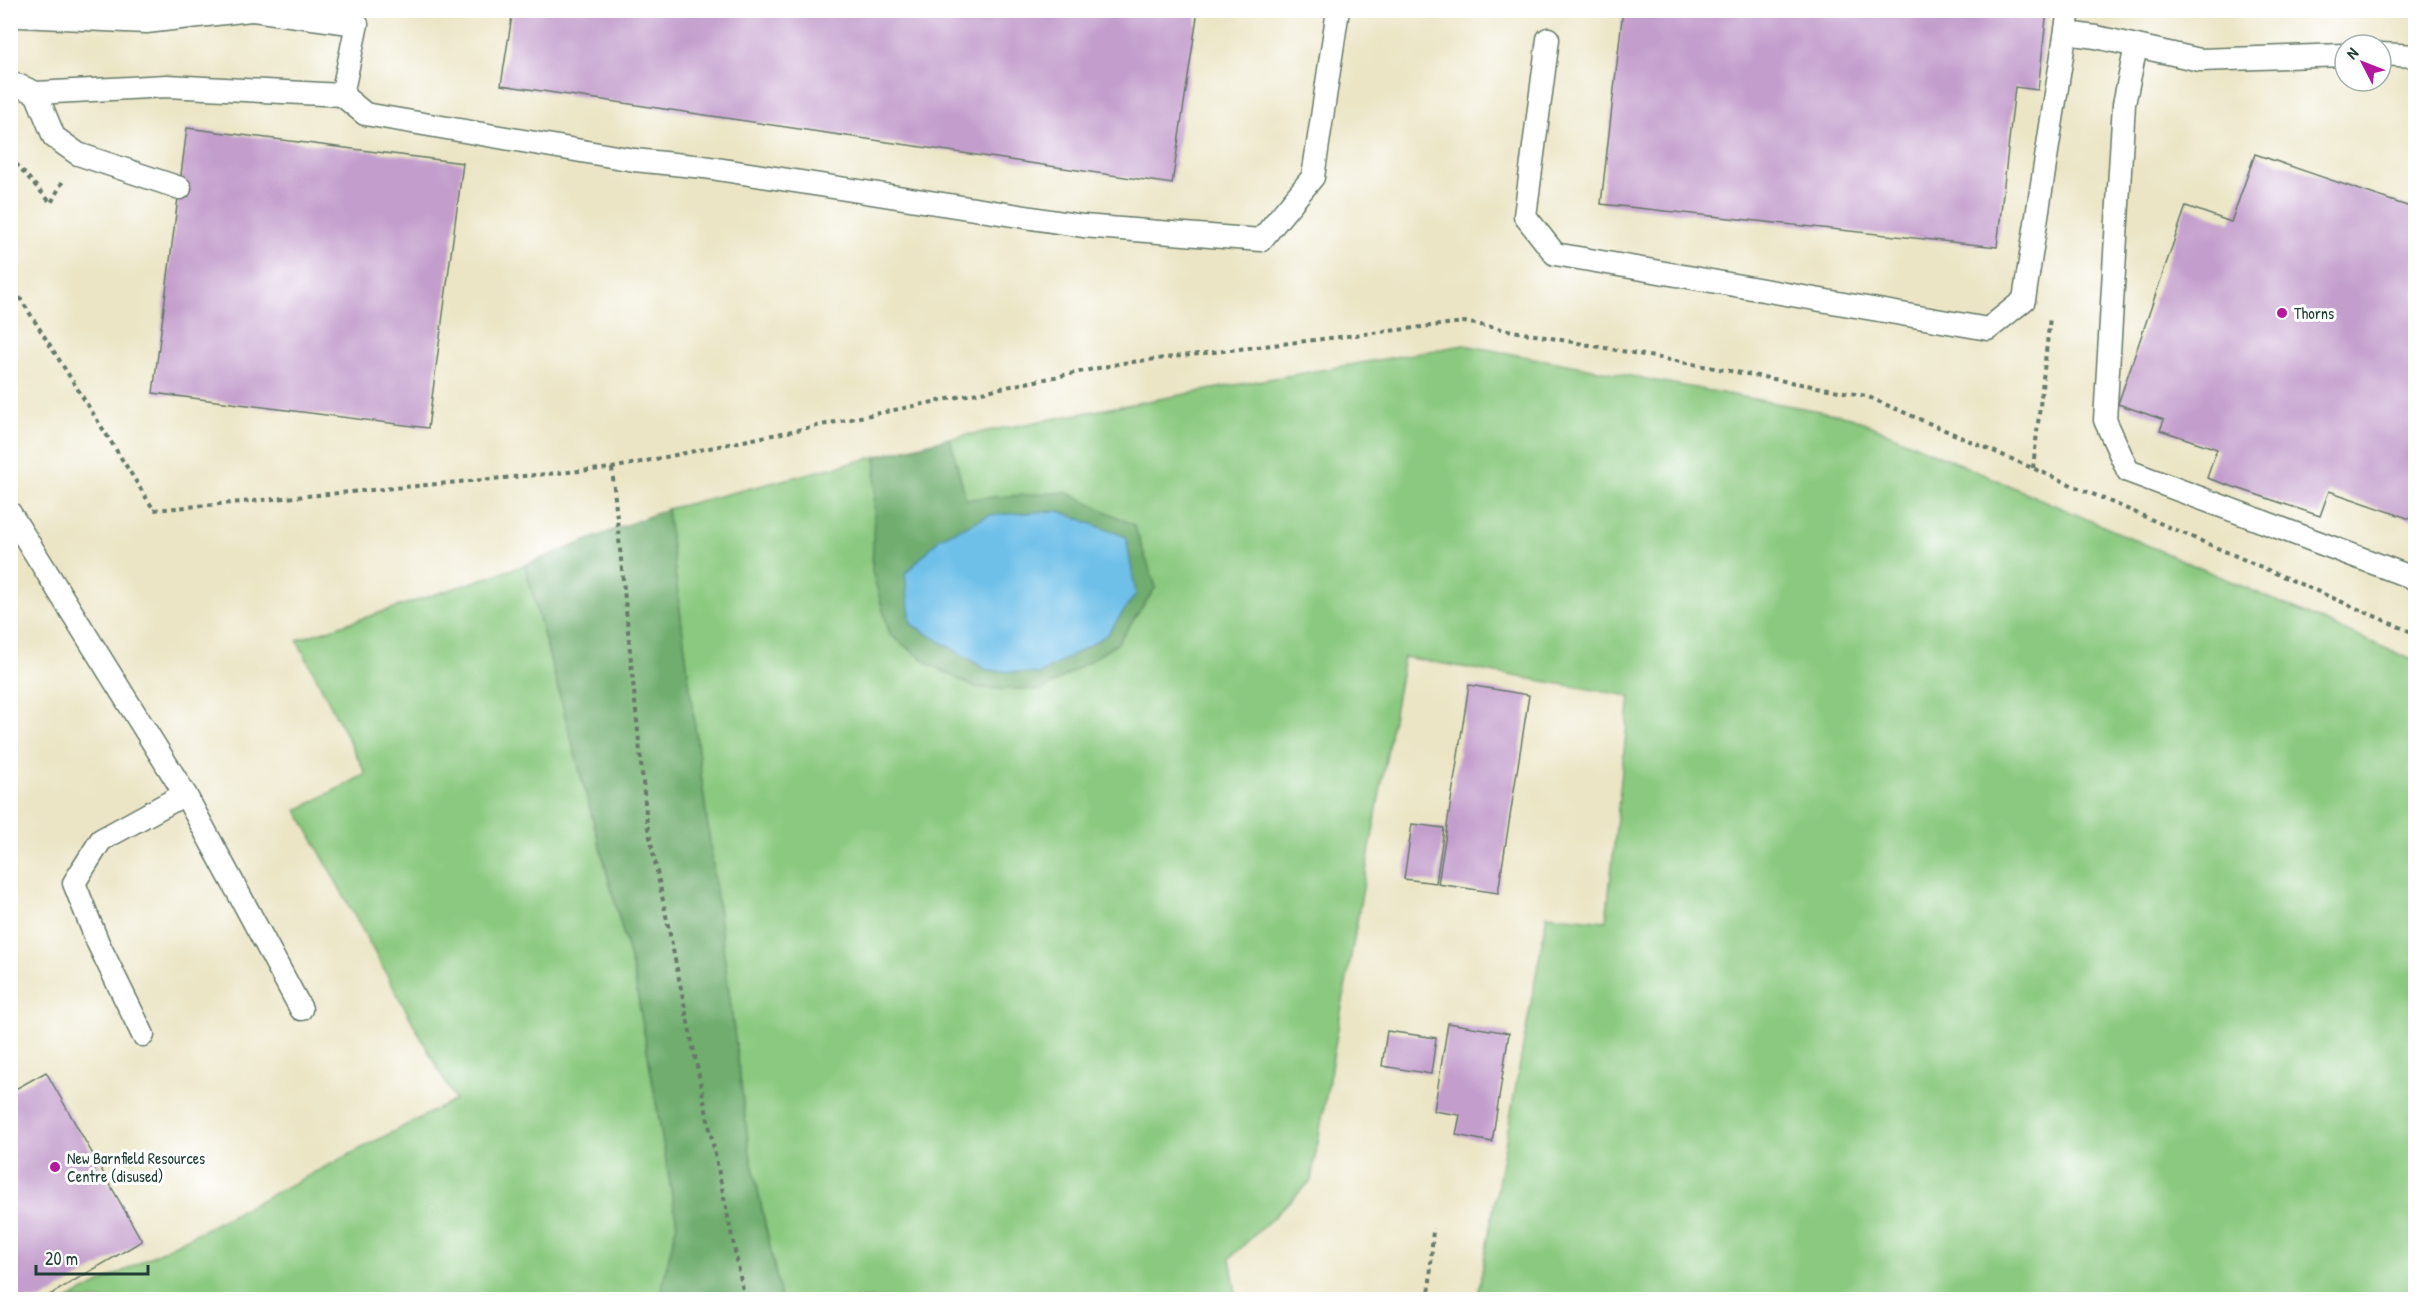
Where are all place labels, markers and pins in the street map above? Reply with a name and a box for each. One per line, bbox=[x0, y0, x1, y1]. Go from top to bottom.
place label: Thorns bbox=[2294, 302, 2334, 324]
marker: Thorns bbox=[2275, 306, 2289, 320]
place label: New Barnfield Resources Centre (disused) bbox=[67, 1147, 205, 1187]
marker: New Barnfield Resources Centre (disused) bbox=[48, 1160, 62, 1174]

